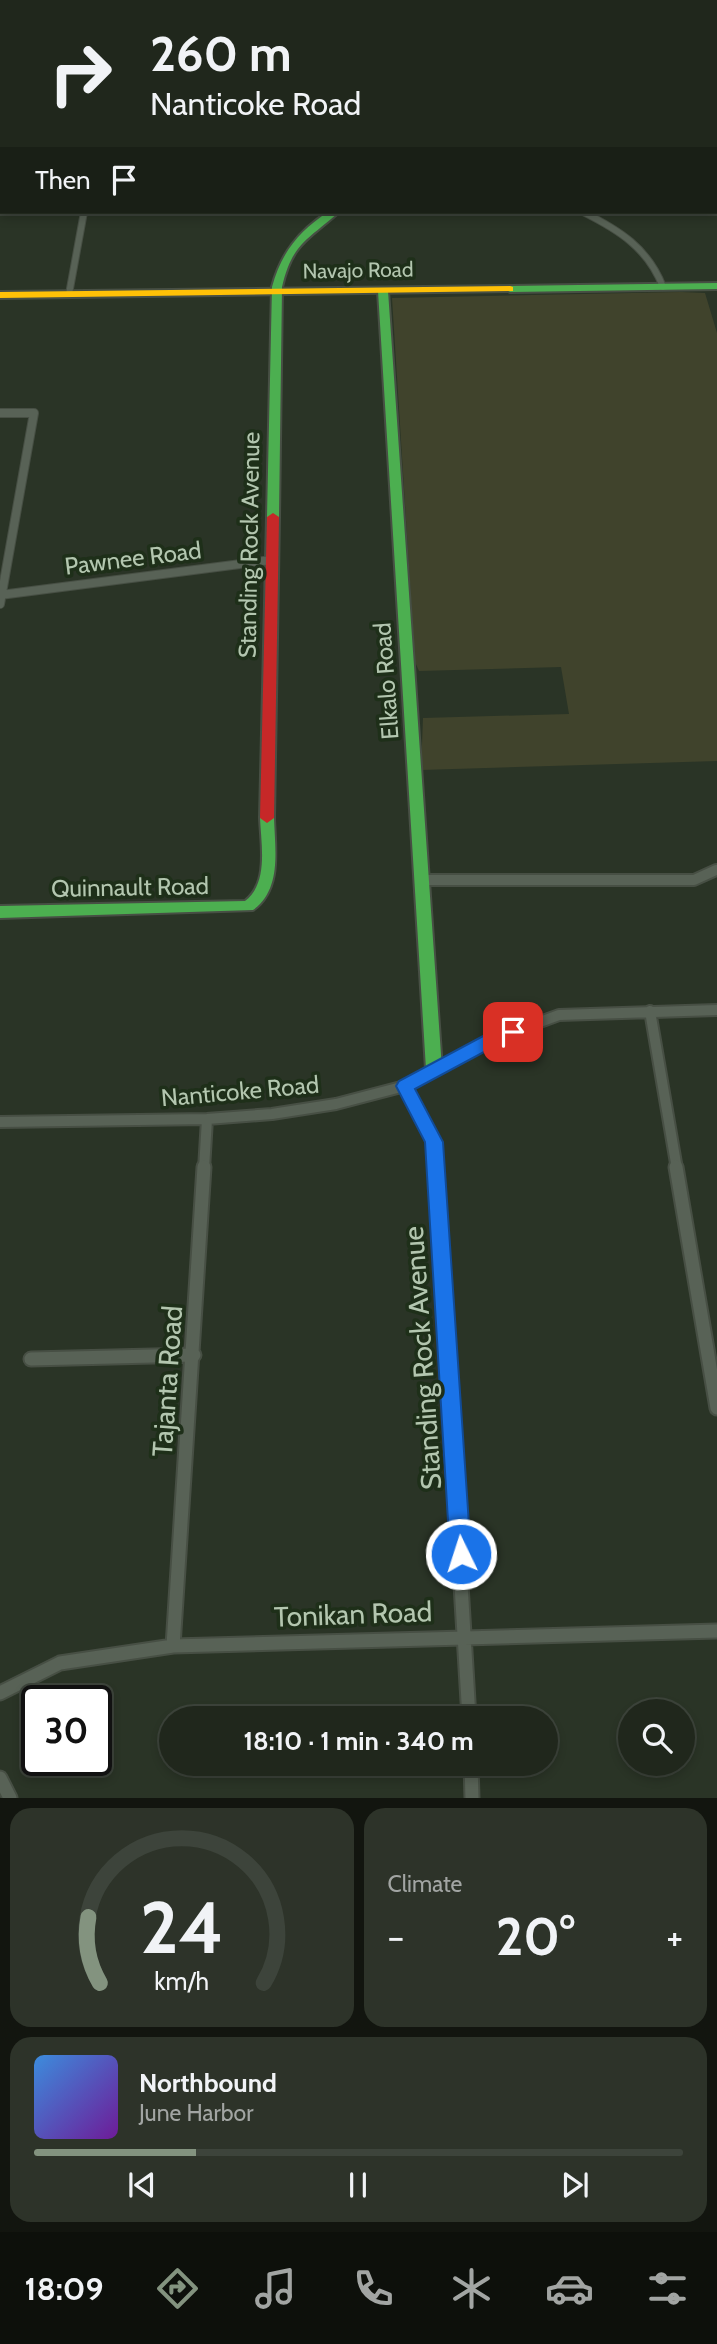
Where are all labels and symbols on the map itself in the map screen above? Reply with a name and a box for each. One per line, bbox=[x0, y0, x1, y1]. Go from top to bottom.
street label: Navajo Road bbox=[302, 257, 414, 284]
street label: Standing Rock Avenue bbox=[233, 432, 265, 658]
street label: Pawnee Road bbox=[63, 535, 203, 581]
street label: Elkalo Road bbox=[367, 621, 405, 741]
street label: Quinnault Road bbox=[51, 871, 209, 903]
pin bbox=[483, 1002, 543, 1062]
street label: Nanticoke Road bbox=[160, 1070, 320, 1112]
street label: Standing Rock Avenue bbox=[396, 1225, 448, 1491]
street label: Tajanta Road bbox=[145, 1304, 189, 1458]
position arrow bbox=[424, 1517, 498, 1591]
street label: Tonikan Road bbox=[273, 1594, 433, 1634]
speed limit sign: 30 bbox=[21, 1685, 112, 1776]

